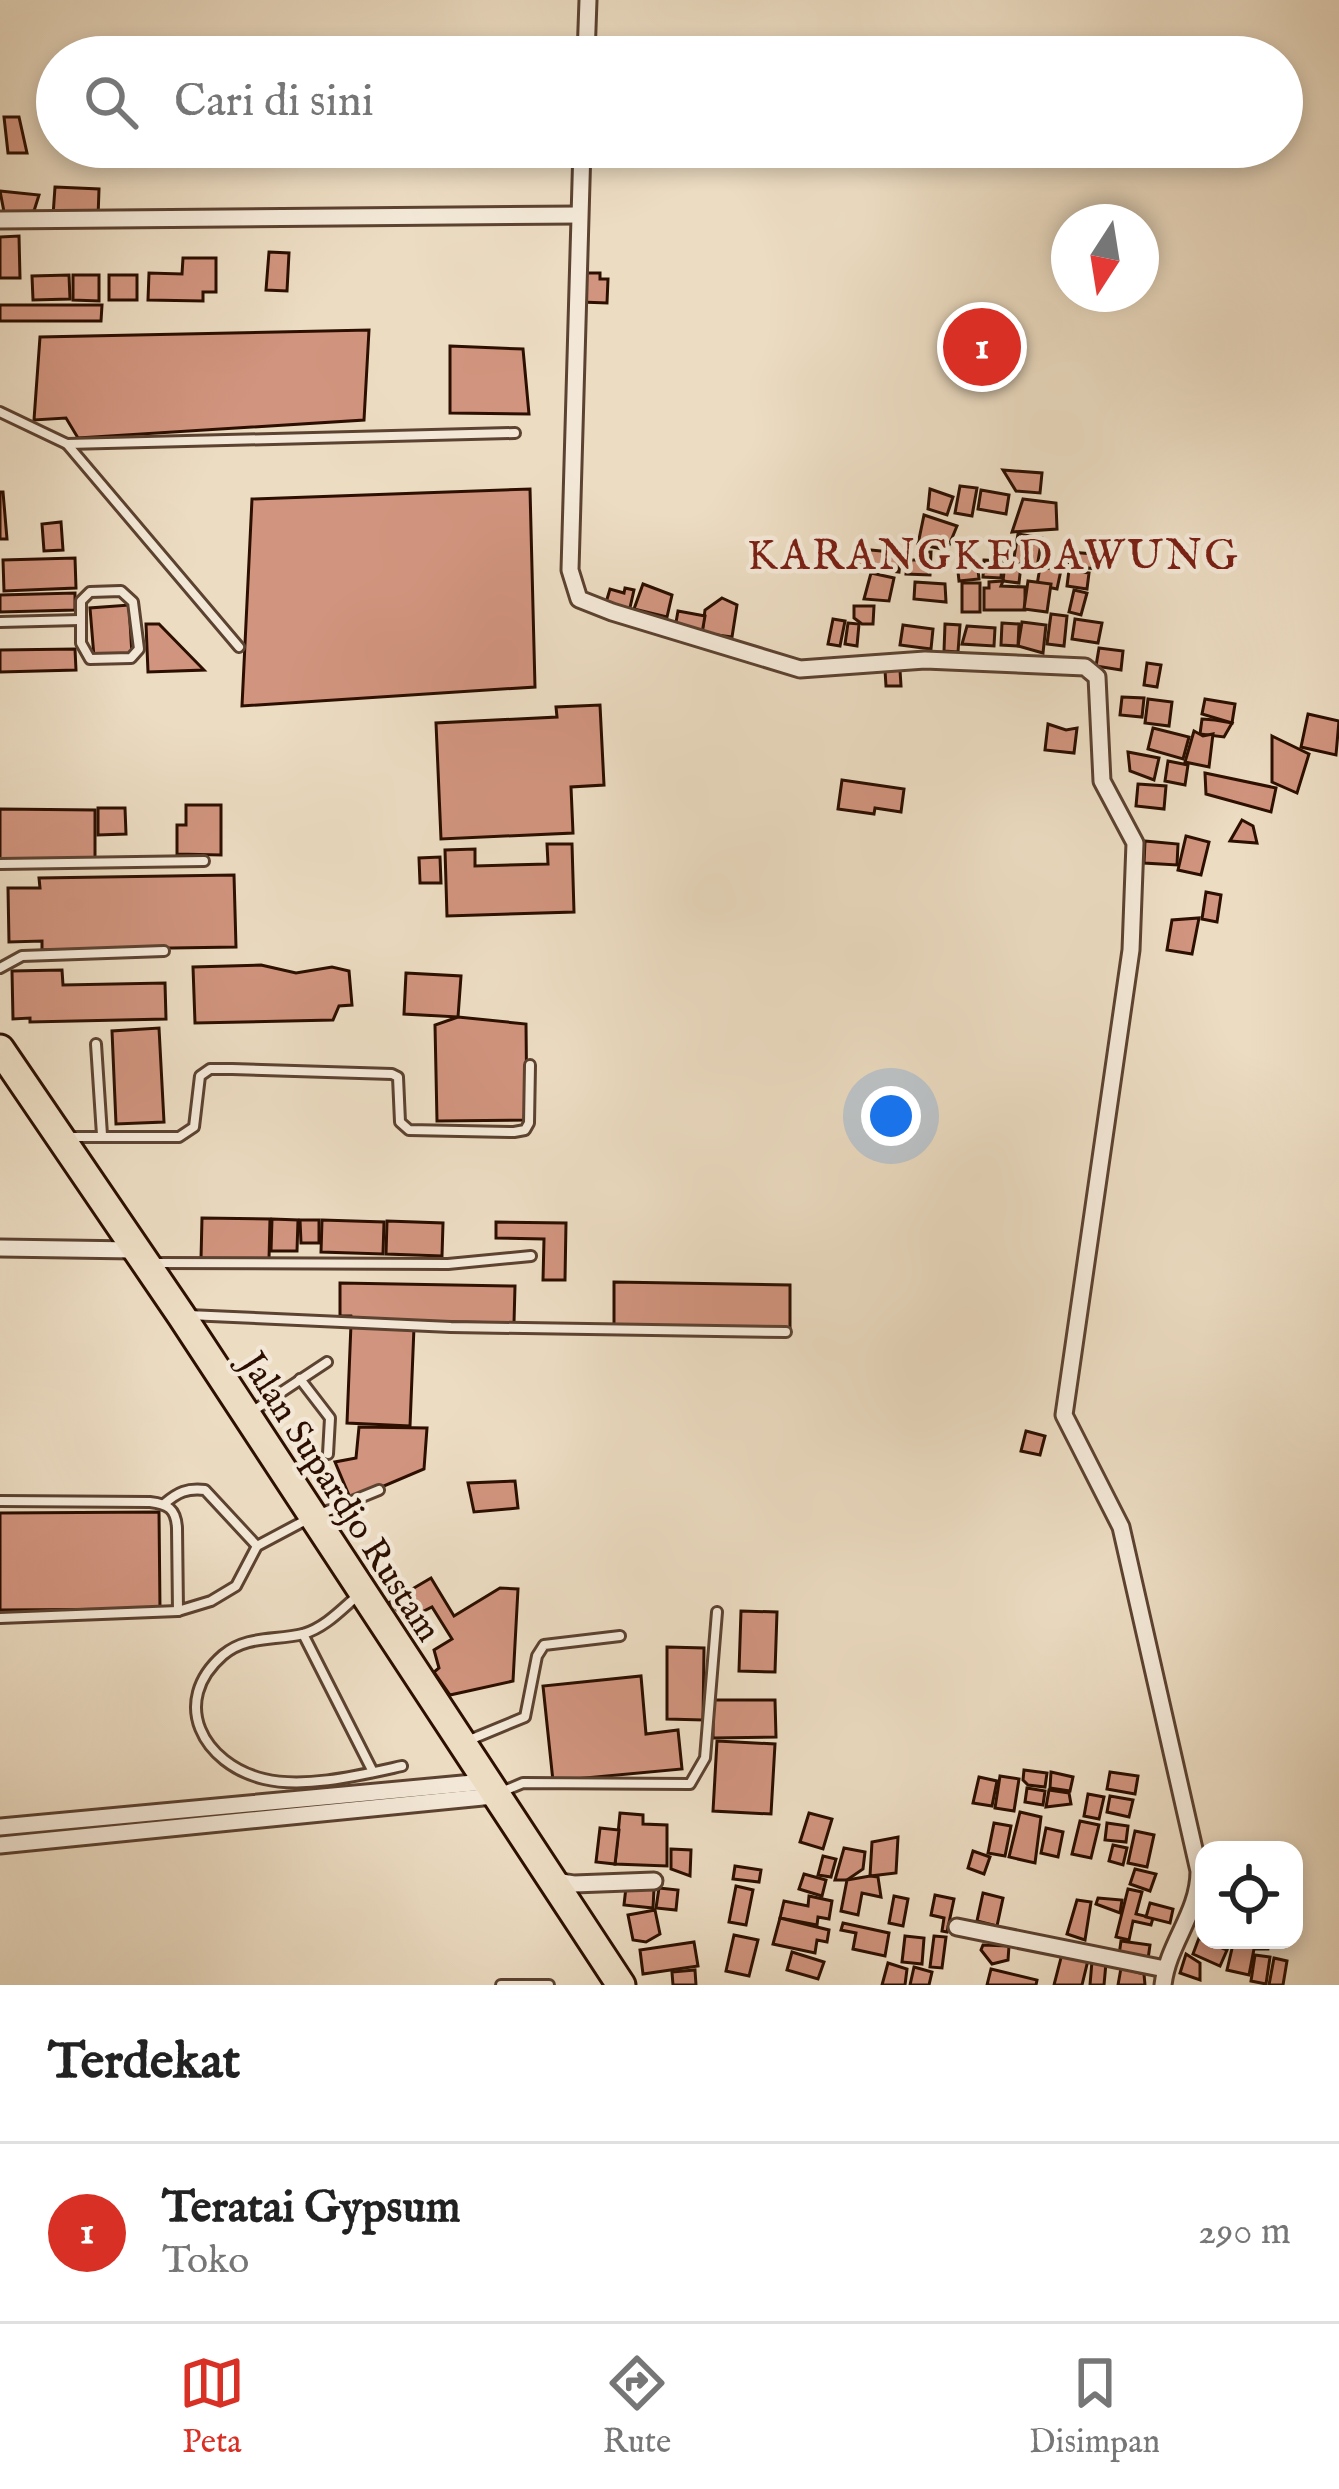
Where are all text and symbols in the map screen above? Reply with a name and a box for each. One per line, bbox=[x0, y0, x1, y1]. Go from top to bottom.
search box bbox=[36, 36, 1303, 168]
icon: search bbox=[78, 69, 144, 135]
text: Cari di sini bbox=[174, 74, 374, 131]
north arrow bbox=[1051, 204, 1159, 312]
pin: 1 bbox=[943, 302, 1021, 392]
district label: KARANGKEDAWUNG bbox=[747, 531, 1241, 584]
your location bbox=[861, 1086, 921, 1146]
street label: Jalan Supardjo Rustam bbox=[226, 1341, 450, 1651]
map controls bbox=[1195, 1841, 1303, 1949]
button: locate bbox=[1195, 1841, 1303, 1949]
text: Terdekat bbox=[48, 2031, 240, 2096]
text: Teratai Gypsum bbox=[162, 2180, 460, 2237]
text: 1 bbox=[80, 2208, 94, 2257]
text: 290 m bbox=[1198, 2208, 1291, 2257]
text: Toko bbox=[162, 2237, 249, 2286]
tab: Peta bbox=[179, 2350, 245, 2464]
tab: Rute bbox=[603, 2350, 671, 2464]
tab: Disimpan bbox=[1029, 2350, 1160, 2464]

